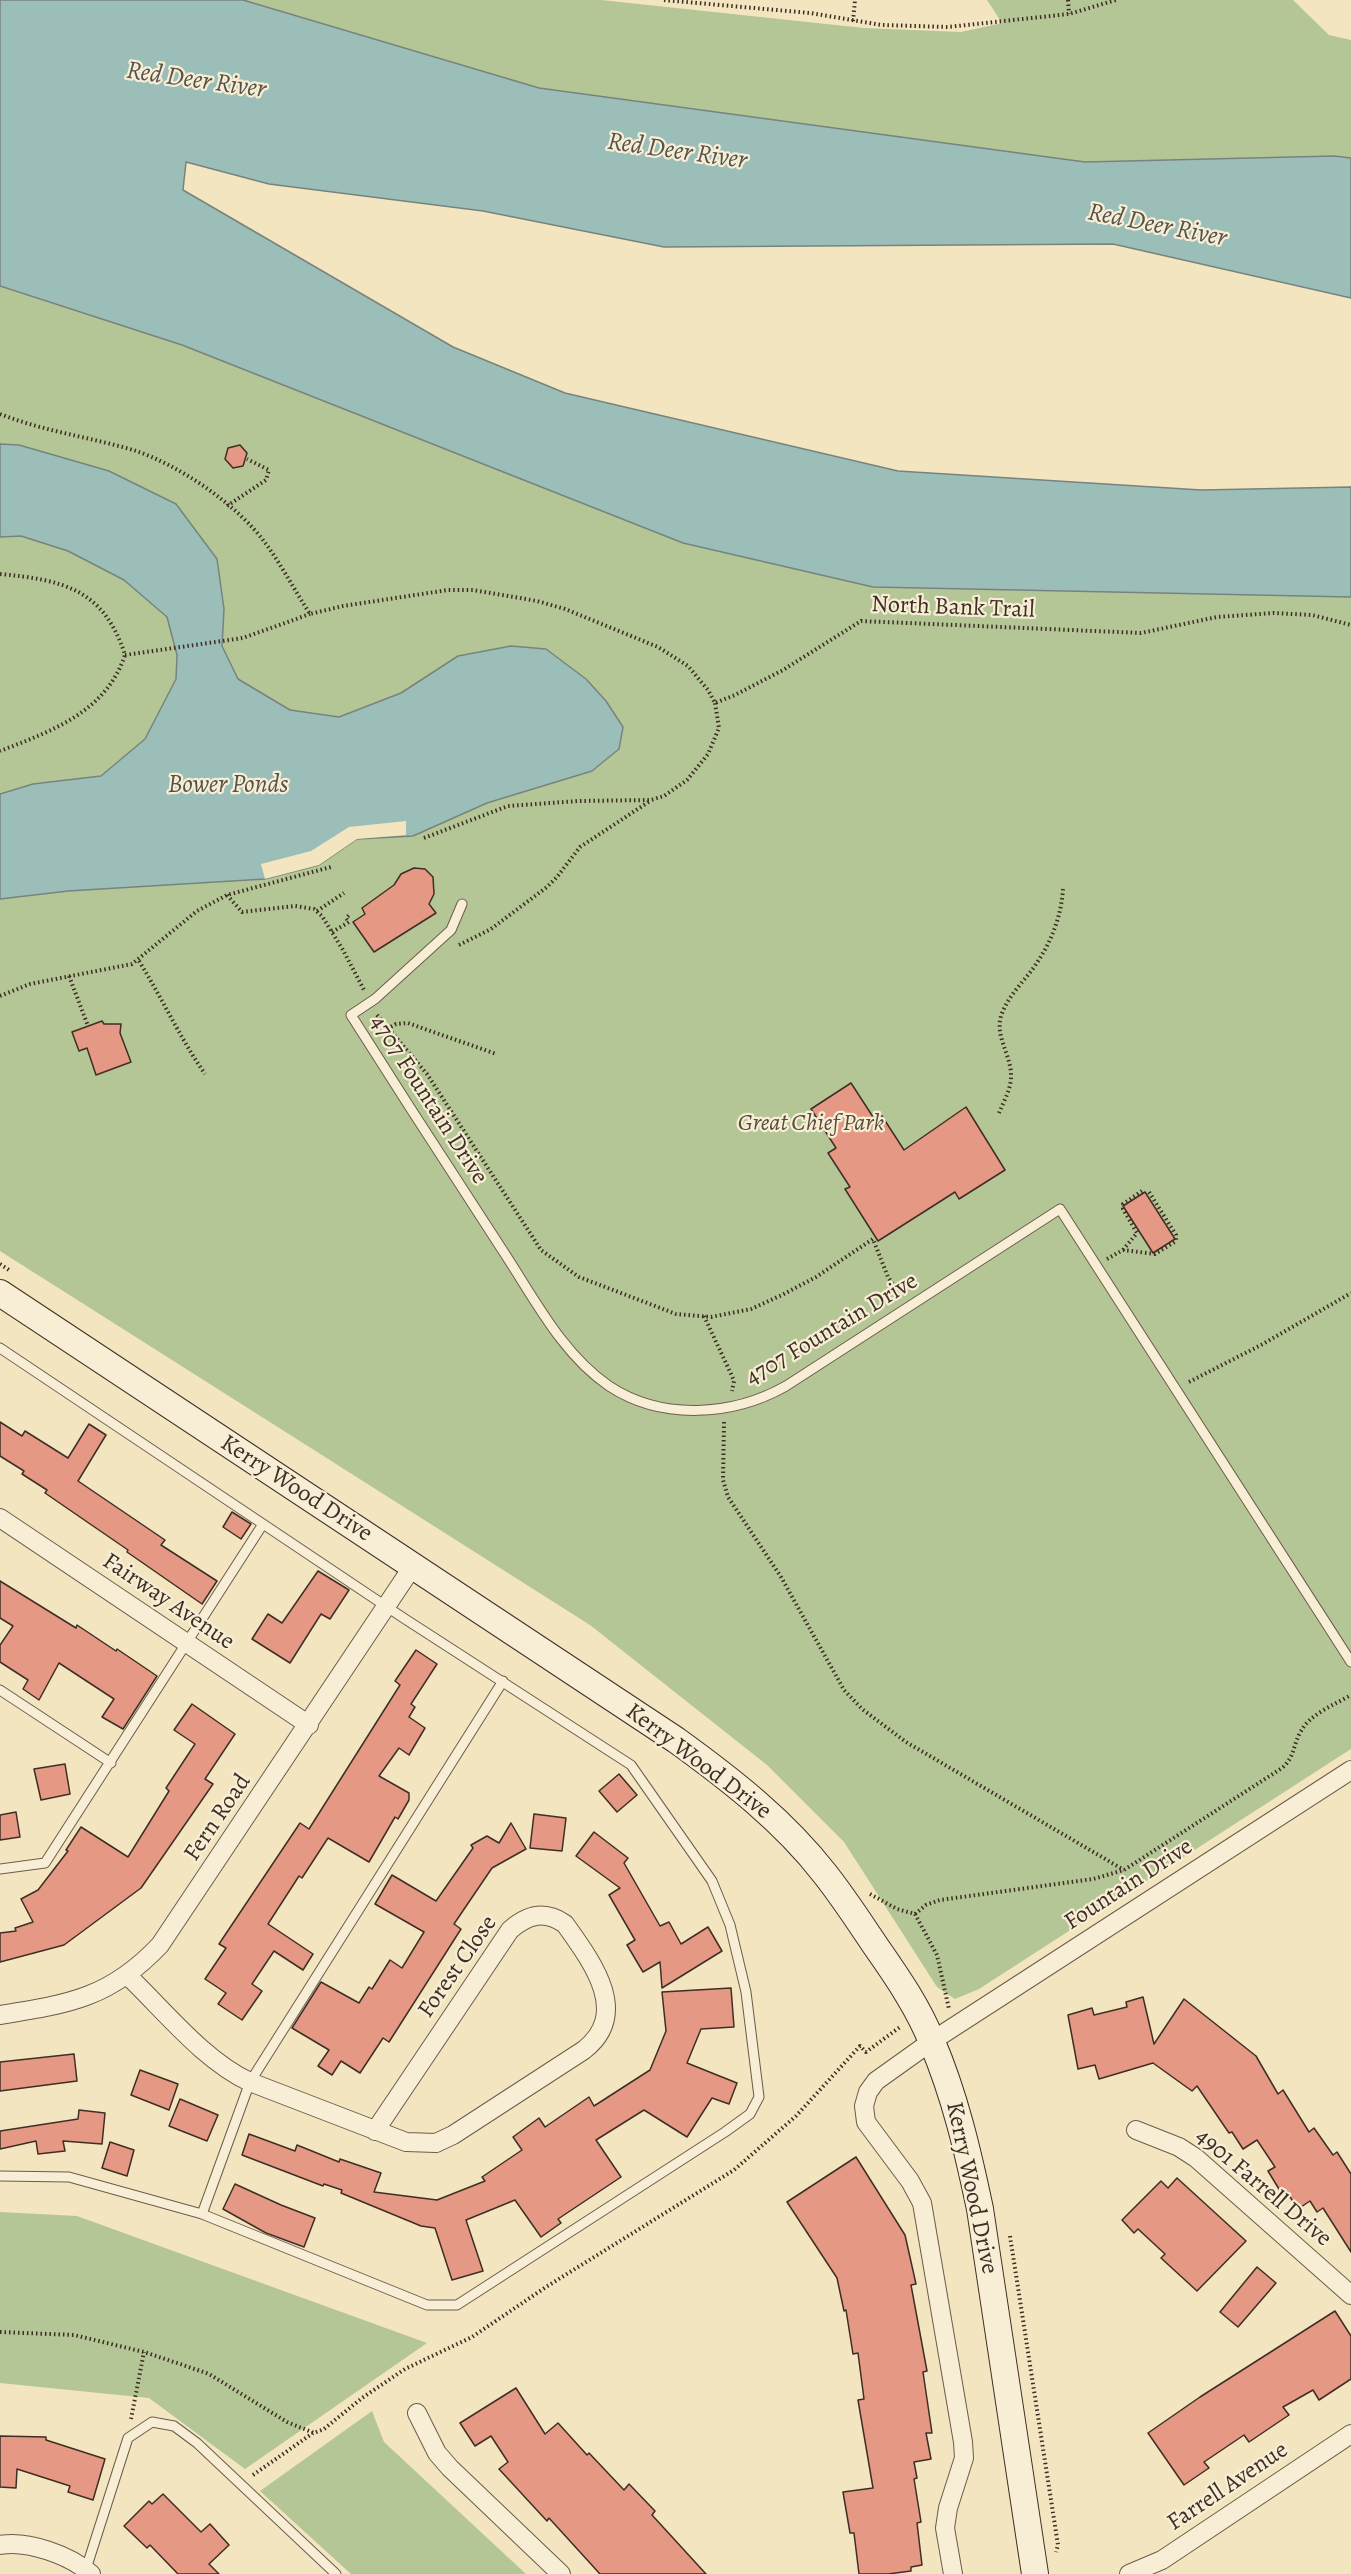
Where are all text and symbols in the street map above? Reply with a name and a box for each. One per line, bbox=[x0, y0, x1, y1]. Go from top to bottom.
water label: Red Deer River bbox=[124, 56, 268, 106]
water label: Red Deer River bbox=[605, 127, 749, 177]
water label: Red Deer River bbox=[1085, 197, 1229, 255]
street label: North Bank Trail bbox=[871, 591, 1035, 625]
water label: Bower Ponds bbox=[168, 770, 288, 802]
street label: 4707 Fountain Drive bbox=[363, 1010, 493, 1190]
park label: Great Chief Park bbox=[738, 1110, 884, 1138]
street label: 4707 Fountain Drive bbox=[741, 1267, 923, 1393]
street label: Kerry Wood Drive bbox=[215, 1429, 377, 1549]
street label: Fairway Avenue bbox=[97, 1547, 239, 1657]
street label: Kerry Wood Drive bbox=[619, 1698, 777, 1826]
street label: Fern Road bbox=[178, 1769, 258, 1867]
street label: Fountain Drive bbox=[1060, 1833, 1198, 1937]
street label: Forest Close bbox=[412, 1910, 504, 2024]
street label: Kerry Wood Drive bbox=[939, 2099, 1003, 2277]
street label: 4901 Farrell Drive bbox=[1189, 2123, 1337, 2253]
street label: Farrell Avenue bbox=[1162, 2436, 1294, 2538]

